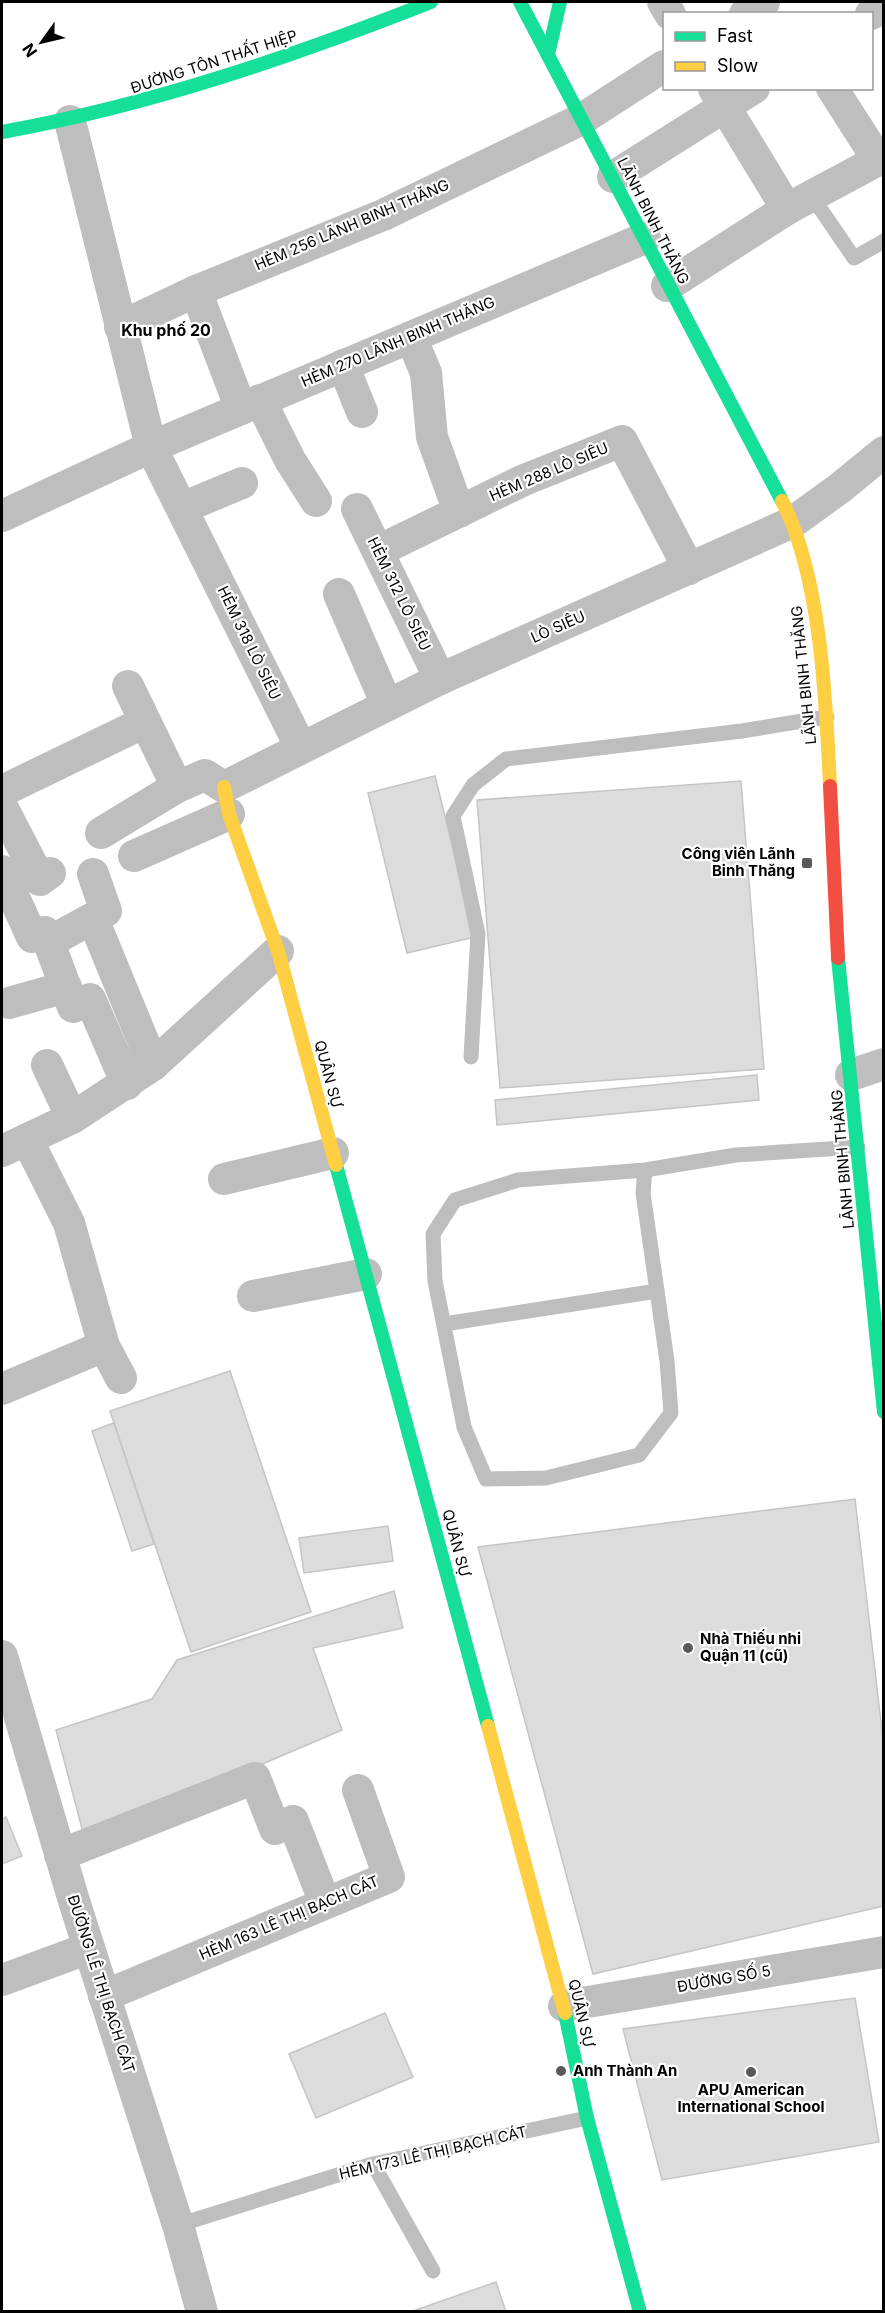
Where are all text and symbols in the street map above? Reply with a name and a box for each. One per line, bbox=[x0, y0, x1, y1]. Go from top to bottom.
north arrow bbox=[12, 12, 72, 72]
legend bbox=[663, 12, 873, 90]
street label: ĐƯỜNG TÔN THẤT HIỆP bbox=[128, 24, 299, 97]
text: Fast bbox=[717, 25, 753, 46]
text: N bbox=[18, 40, 41, 61]
text: Slow bbox=[717, 55, 758, 76]
street label: LÃNH BINH THĂNG bbox=[613, 154, 694, 287]
street label: HẺM 256 LÃNH BINH THĂNG bbox=[252, 175, 452, 274]
street label: HẺM 270 LÃNH BINH THĂNG bbox=[298, 292, 498, 391]
district label: Khu phố 20 bbox=[121, 320, 211, 340]
street label: HẺM 288 LÒ SIÊU bbox=[486, 438, 611, 505]
street label: HẺM 312 LÒ SIÊU bbox=[364, 534, 435, 654]
street label: HẺM 318 LÒ SIÊU bbox=[214, 583, 285, 703]
street label: LÃNH BINH THĂNG bbox=[787, 605, 820, 746]
street label: LÒ SIÊU bbox=[528, 606, 588, 647]
place label: Công viên Lãnh Binh Thăng bbox=[682, 844, 795, 880]
marker: Công viên Lãnh Binh Thăng bbox=[800, 856, 814, 870]
street label: QUÂN SỰ bbox=[310, 1038, 347, 1110]
street label: LÃNH BINH THĂNG bbox=[827, 1089, 858, 1229]
street label: QUÂN SỰ bbox=[438, 1507, 475, 1579]
place label: Nhà Thiếu nhi Quận 11 (cũ) bbox=[700, 1629, 801, 1665]
marker: Nhà Thiếu nhi Quận 11 (cũ) bbox=[681, 1641, 695, 1655]
street label: HẺM 163 LÊ THỊ BẠCH CÁT bbox=[196, 1871, 381, 1964]
street label: ĐƯỜNG LÊ THỊ BẠCH CÁT bbox=[64, 1892, 139, 2075]
street label: ĐƯỜNG SỐ 5 bbox=[675, 1959, 772, 1996]
street label: QUÂN SỰ bbox=[564, 1977, 599, 2049]
place label: Anh Thành An bbox=[573, 2061, 677, 2080]
marker: Anh Thành An bbox=[554, 2064, 568, 2078]
marker: APU American International School bbox=[744, 2065, 758, 2079]
place label: APU American International School bbox=[678, 2080, 824, 2116]
street label: HẺM 173 LÊ THỊ BẠCH CÁT bbox=[337, 2122, 529, 2183]

